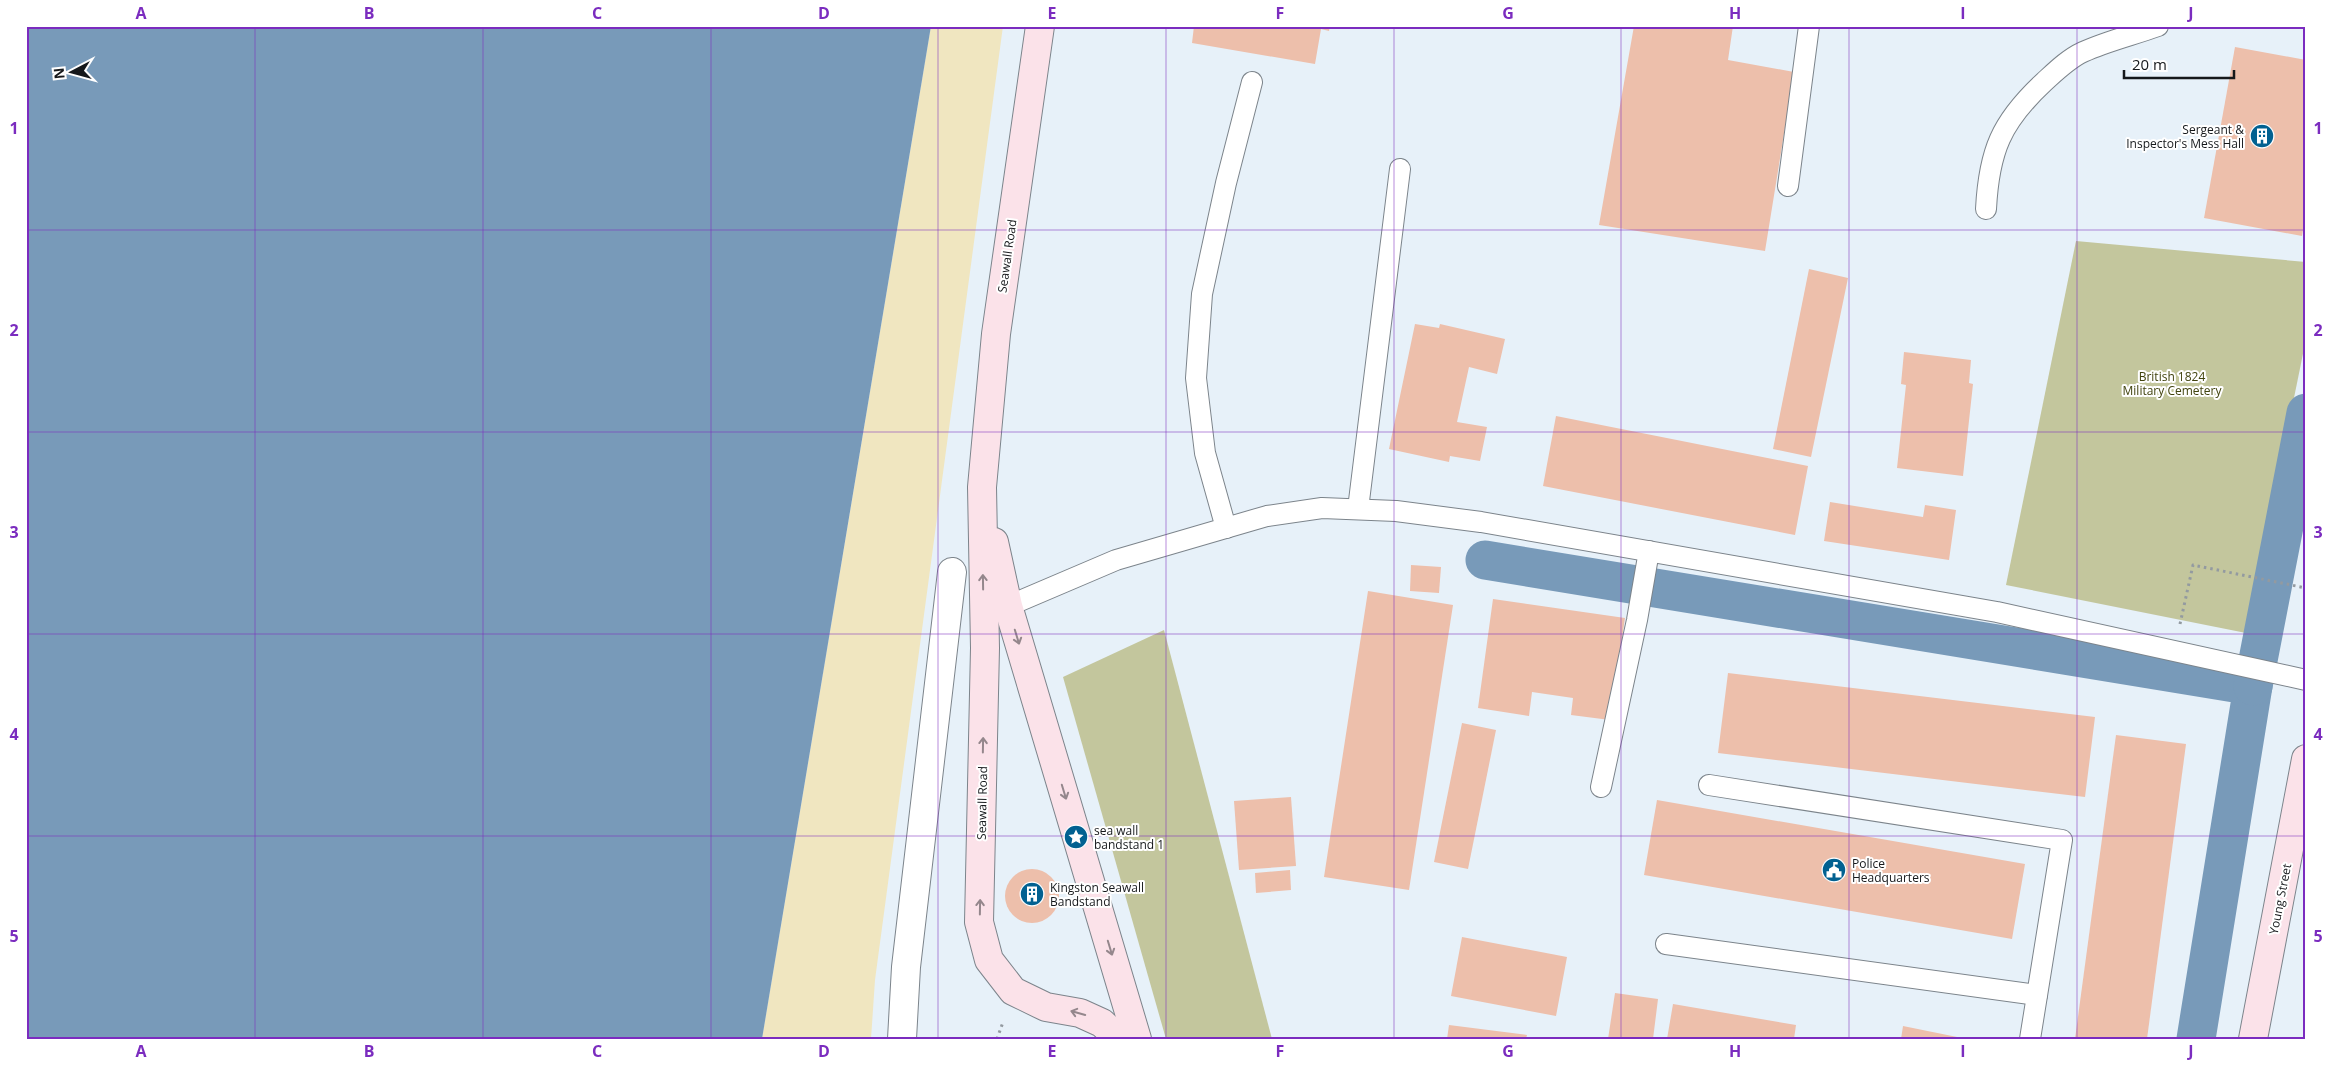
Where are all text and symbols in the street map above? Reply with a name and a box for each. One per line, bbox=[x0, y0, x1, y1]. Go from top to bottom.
text: A bbox=[135, 2, 147, 24]
text: B bbox=[364, 2, 374, 24]
text: C bbox=[592, 2, 602, 24]
text: D bbox=[818, 2, 830, 24]
text: E bbox=[1048, 2, 1057, 24]
text: F bbox=[1276, 2, 1284, 24]
text: G bbox=[1502, 2, 1514, 24]
text: H bbox=[1729, 2, 1741, 24]
text: I bbox=[1960, 2, 1966, 24]
text: J bbox=[2186, 2, 2194, 24]
north arrow bbox=[48, 48, 98, 98]
scale bar bbox=[2124, 48, 2234, 80]
text: 20 m bbox=[2132, 54, 2167, 74]
text: N bbox=[49, 67, 69, 80]
text: 1 bbox=[9, 117, 19, 139]
text: 1 bbox=[2313, 117, 2323, 139]
place label: Sergeant & Inspector's Mess Hall bbox=[2126, 121, 2244, 152]
building icon: Sergeant & Inspector's Mess Hall bbox=[2249, 123, 2275, 149]
street label: Seawall Road bbox=[993, 218, 1021, 294]
text: 2 bbox=[9, 319, 19, 341]
text: 2 bbox=[2313, 319, 2323, 341]
park label: British 1824 Military Cemetery bbox=[2123, 368, 2222, 399]
text: 3 bbox=[9, 521, 19, 543]
text: 3 bbox=[2313, 521, 2323, 543]
one-way arrow bbox=[978, 575, 988, 591]
one-way arrow bbox=[1013, 628, 1023, 644]
text: 4 bbox=[9, 723, 19, 745]
text: 4 bbox=[2313, 723, 2323, 745]
one-way arrow bbox=[978, 737, 988, 754]
street label: Seawall Road bbox=[973, 766, 991, 840]
one-way arrow bbox=[1059, 784, 1069, 800]
place label: sea wall bandstand 1 bbox=[1094, 822, 1164, 853]
place icon: sea wall bandstand 1 bbox=[1063, 824, 1089, 850]
place label: Police Headquarters bbox=[1852, 855, 1930, 886]
public building icon: Police Headquarters bbox=[1821, 857, 1847, 883]
street label: Young Street bbox=[2265, 862, 2295, 936]
place label: Kingston Seawall Bandstand bbox=[1050, 879, 1144, 910]
building icon: Kingston Seawall Bandstand bbox=[1019, 881, 1045, 907]
one-way arrow bbox=[975, 900, 984, 916]
text: 5 bbox=[9, 925, 19, 947]
text: 5 bbox=[2313, 925, 2323, 947]
one-way arrow bbox=[1106, 940, 1116, 956]
one-way arrow bbox=[1071, 1008, 1087, 1018]
text: A bbox=[135, 1040, 147, 1062]
text: B bbox=[364, 1040, 374, 1062]
text: C bbox=[592, 1040, 602, 1062]
text: D bbox=[818, 1040, 830, 1062]
text: E bbox=[1048, 1040, 1057, 1062]
text: F bbox=[1276, 1040, 1284, 1062]
text: G bbox=[1502, 1040, 1514, 1062]
text: H bbox=[1729, 1040, 1741, 1062]
text: I bbox=[1960, 1040, 1966, 1062]
text: J bbox=[2186, 1040, 2194, 1062]

